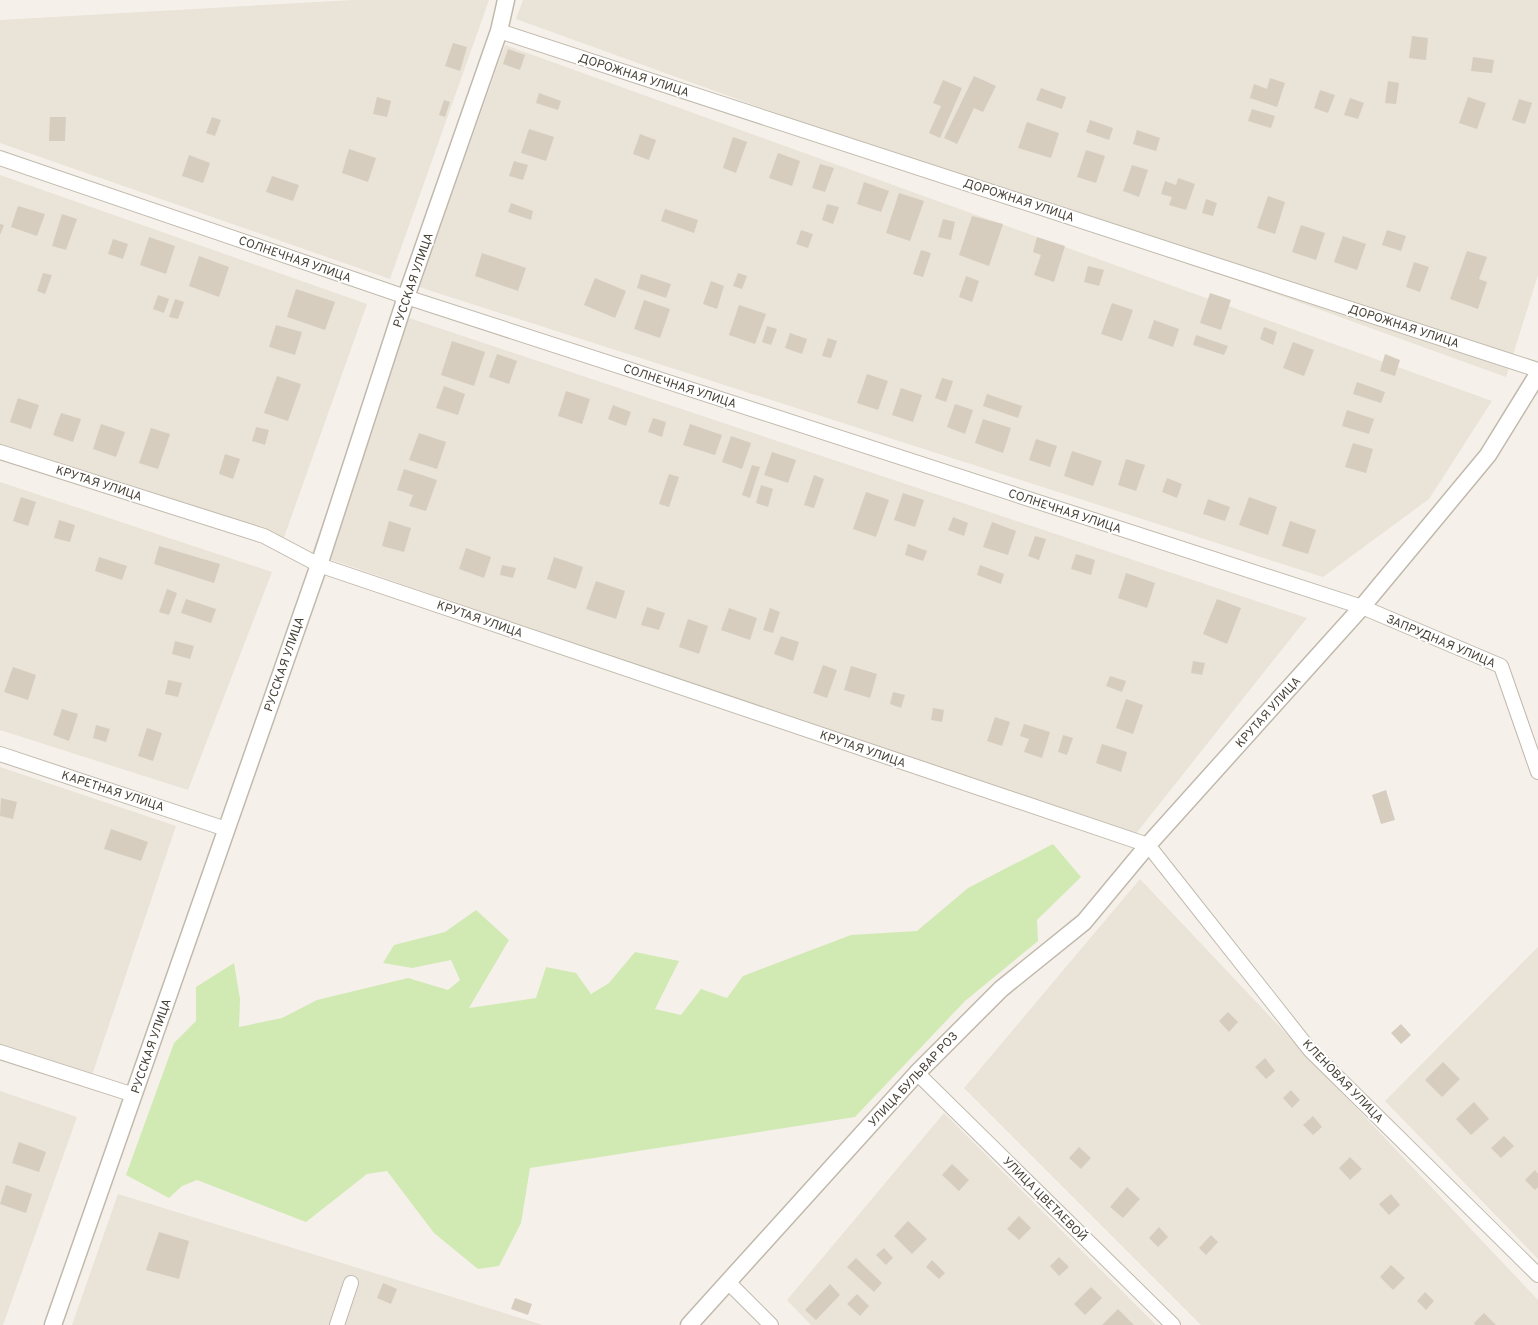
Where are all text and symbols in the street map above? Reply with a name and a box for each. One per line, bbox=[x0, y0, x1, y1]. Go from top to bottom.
street label: ДОРОЖНАЯ УЛИЦА bbox=[576, 50, 691, 101]
street label: ДОРОЖНАЯ УЛИЦА bbox=[961, 175, 1076, 226]
street label: РУССКАЯ УЛИЦА bbox=[390, 231, 438, 330]
street label: СОЛНЕЧНАЯ УЛИЦА bbox=[236, 233, 353, 287]
street label: ДОРОЖНАЯ УЛИЦА bbox=[1346, 301, 1461, 352]
street label: СОЛНЕЧНАЯ УЛИЦА bbox=[621, 361, 738, 413]
street label: КРУТАЯ УЛИЦА bbox=[53, 462, 144, 505]
street label: СОЛНЕЧНАЯ УЛИЦА bbox=[1006, 486, 1123, 538]
street label: КРУТАЯ УЛИЦА bbox=[434, 598, 525, 642]
street label: ЗАПРУДНАЯ УЛИЦА bbox=[1384, 612, 1498, 672]
street label: РУССКАЯ УЛИЦА bbox=[261, 615, 309, 714]
street label: КРУТАЯ УЛИЦА bbox=[1233, 674, 1305, 751]
street label: КРУТАЯ УЛИЦА bbox=[817, 728, 908, 772]
street label: КАРЕТНАЯ УЛИЦА bbox=[59, 768, 166, 816]
street label: РУССКАЯ УЛИЦА bbox=[128, 997, 176, 1096]
street label: УЛИЦА БУЛЬВАР РОЗ bbox=[865, 1029, 962, 1131]
street label: КЛЕНОВАЯ УЛИЦА bbox=[1298, 1037, 1386, 1127]
street label: УЛИЦА ЦВЕТАЕВОЙ bbox=[999, 1154, 1090, 1245]

